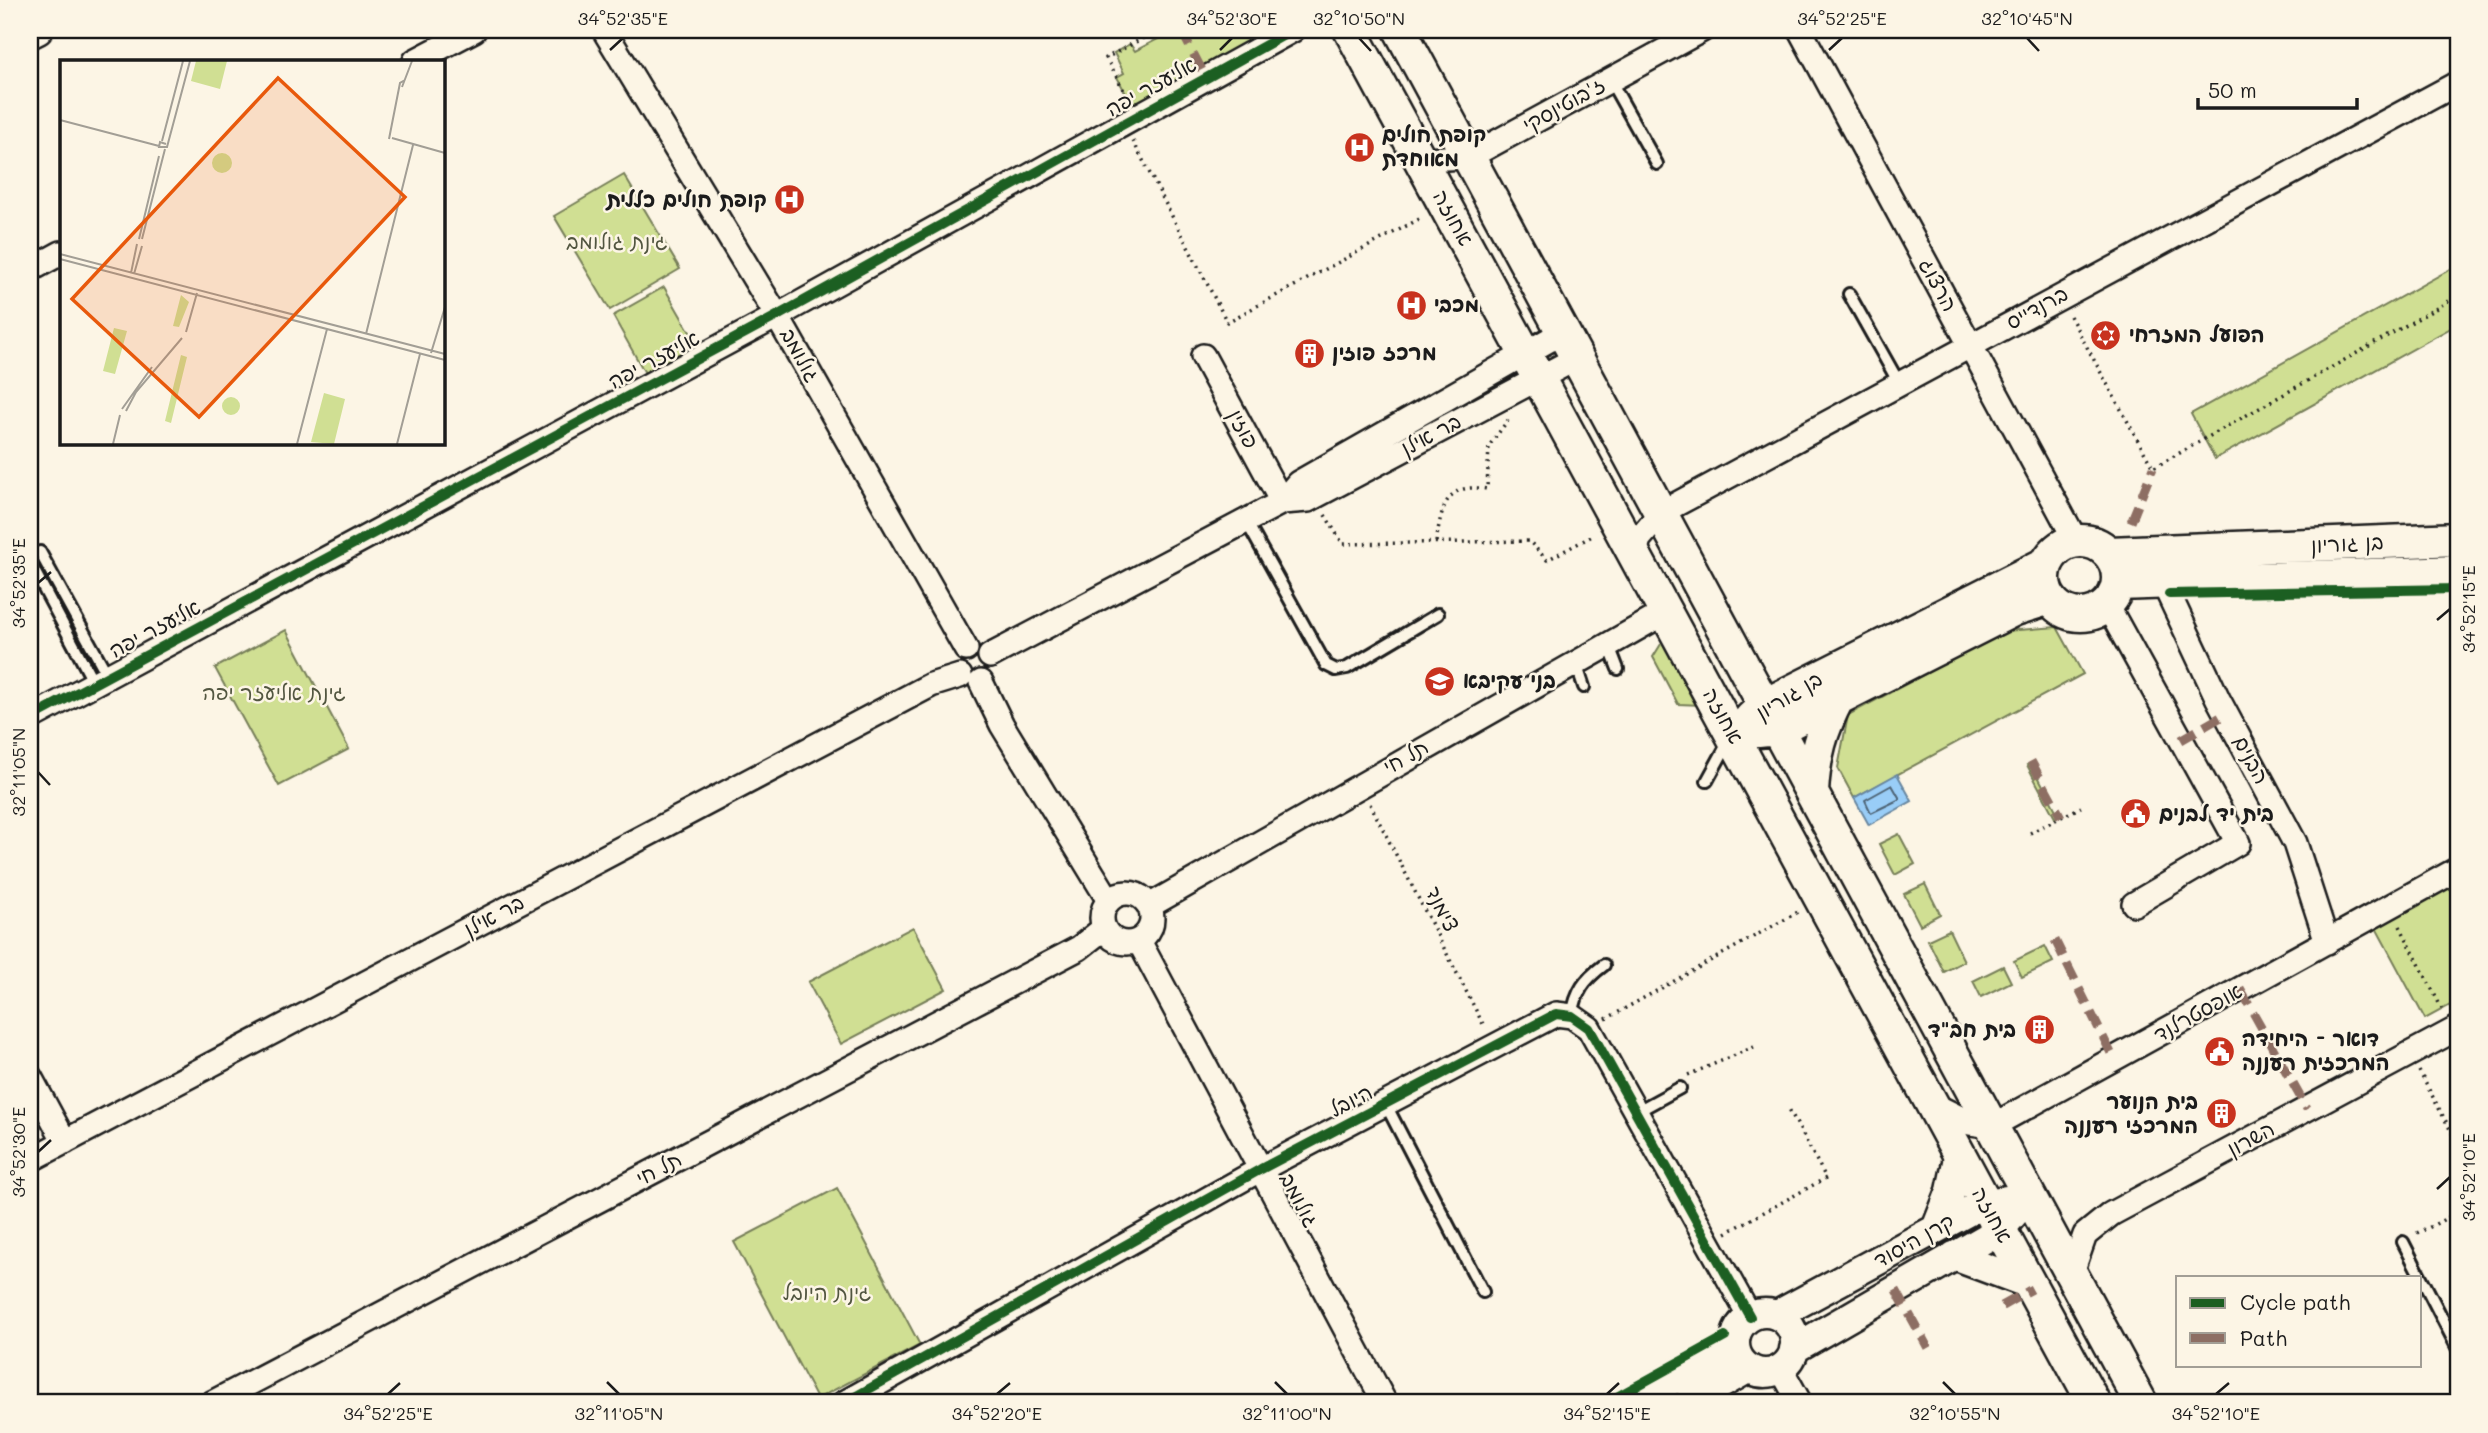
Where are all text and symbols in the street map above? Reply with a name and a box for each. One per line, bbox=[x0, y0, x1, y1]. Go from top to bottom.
text: 34°52'35"E bbox=[578, 6, 668, 30]
text: 34°52'30"E bbox=[1187, 6, 1277, 30]
text: 32°10'50"N bbox=[1313, 6, 1405, 30]
text: 34°52'25"E bbox=[1797, 6, 1887, 30]
text: 32°10'45"N bbox=[1981, 6, 2073, 30]
street label: אליעזר יפה bbox=[1100, 50, 1201, 122]
inset map bbox=[60, 60, 444, 444]
scale bar bbox=[2198, 66, 2357, 110]
street label: ז'בוטינסקי bbox=[1517, 70, 1610, 138]
text: 50 m bbox=[2208, 76, 2257, 103]
place label: קופת חולים מאוחדת bbox=[1382, 120, 1486, 171]
hospital icon: קופת חולים מאוחדת bbox=[1342, 130, 1376, 164]
hospital icon: קופת חולים כללית bbox=[773, 183, 807, 217]
street label: אחוזה bbox=[1428, 184, 1481, 250]
place label: קופת חולים כללית bbox=[604, 185, 767, 213]
park label: גינת גולומב bbox=[566, 227, 668, 254]
street label: הרצוג bbox=[1914, 253, 1965, 316]
street label: ברנדייס bbox=[2001, 279, 2072, 336]
hospital icon: מכבי bbox=[1394, 288, 1428, 322]
place label: מכבי bbox=[1434, 290, 1479, 317]
synagogue icon: הפועל המזרחי bbox=[2089, 318, 2123, 352]
place label: הפועל המזרחי bbox=[2129, 320, 2265, 347]
street label: גולומב bbox=[775, 322, 827, 386]
street label: אליעזר יפה bbox=[603, 323, 704, 394]
building icon: מרכז פוזין bbox=[1292, 336, 1326, 370]
place label: מרכז פוזין bbox=[1332, 338, 1437, 366]
street label: פוזין bbox=[1222, 404, 1266, 453]
street label: בר אילן bbox=[1396, 407, 1466, 462]
street label: בן גוריון bbox=[2310, 527, 2384, 559]
text: 34°52'35"E bbox=[6, 538, 30, 628]
text: 34°52'15"E bbox=[2456, 565, 2480, 653]
street label: אליעזר יפה bbox=[104, 592, 205, 663]
school or university icon: בני עקיבא bbox=[1423, 664, 1457, 698]
street label: בן גוריון bbox=[1750, 664, 1827, 726]
place label: בני עקיבא bbox=[1463, 666, 1556, 694]
park label: גינת אליעזר יפה bbox=[202, 678, 346, 705]
street label: אחוזה bbox=[1698, 682, 1751, 748]
text: 32°11'05"N bbox=[6, 728, 30, 816]
street label: הבנים bbox=[2228, 730, 2276, 788]
street label: תל חי bbox=[1378, 732, 1433, 779]
public building icon: בית יד לבנים bbox=[2119, 797, 2153, 831]
place label: בית יד לבנים bbox=[2159, 799, 2274, 826]
street label: צימנד bbox=[1421, 881, 1466, 936]
street label: בר אילן bbox=[459, 888, 529, 943]
street label: אופסטרלנד bbox=[2148, 976, 2246, 1047]
building icon: בית חב"ד bbox=[2022, 1013, 2056, 1047]
place label: בית חב"ד bbox=[1928, 1015, 2016, 1042]
place label: דואר - היחידה המרכזית רעננה bbox=[2242, 1024, 2390, 1076]
public building icon: דואר - היחידה המרכזית רעננה bbox=[2202, 1034, 2236, 1068]
street label: היובל bbox=[1324, 1077, 1377, 1122]
place label: בית הנוער המרכזי רעננה bbox=[2064, 1087, 2198, 1139]
building icon: בית הנוער המרכזי רעננה bbox=[2204, 1097, 2238, 1131]
text: 34°52'30"E bbox=[6, 1107, 30, 1197]
street label: השרון bbox=[2222, 1114, 2279, 1162]
text: 34°52'10"E bbox=[2456, 1133, 2480, 1221]
street label: תל חי bbox=[631, 1145, 686, 1191]
street label: גולומב bbox=[1275, 1167, 1326, 1231]
street label: אחוזה bbox=[1967, 1181, 2020, 1247]
street label: קרן היסוד bbox=[1868, 1206, 1959, 1274]
legend bbox=[2176, 1276, 2422, 1366]
park label: גינת היובל bbox=[783, 1278, 871, 1305]
text: Cycle path bbox=[2240, 1288, 2350, 1315]
text: Path bbox=[2240, 1324, 2287, 1351]
text: 34°52'25"E bbox=[343, 1401, 433, 1425]
text: 32°11'05"N bbox=[575, 1401, 663, 1425]
text: 34°52'20"E bbox=[952, 1401, 1042, 1425]
text: 32°11'00"N bbox=[1242, 1401, 1332, 1425]
text: 34°52'15"E bbox=[1563, 1401, 1651, 1425]
text: 32°10'55"N bbox=[1909, 1401, 2001, 1425]
text: 34°52'10"E bbox=[2172, 1401, 2260, 1425]

